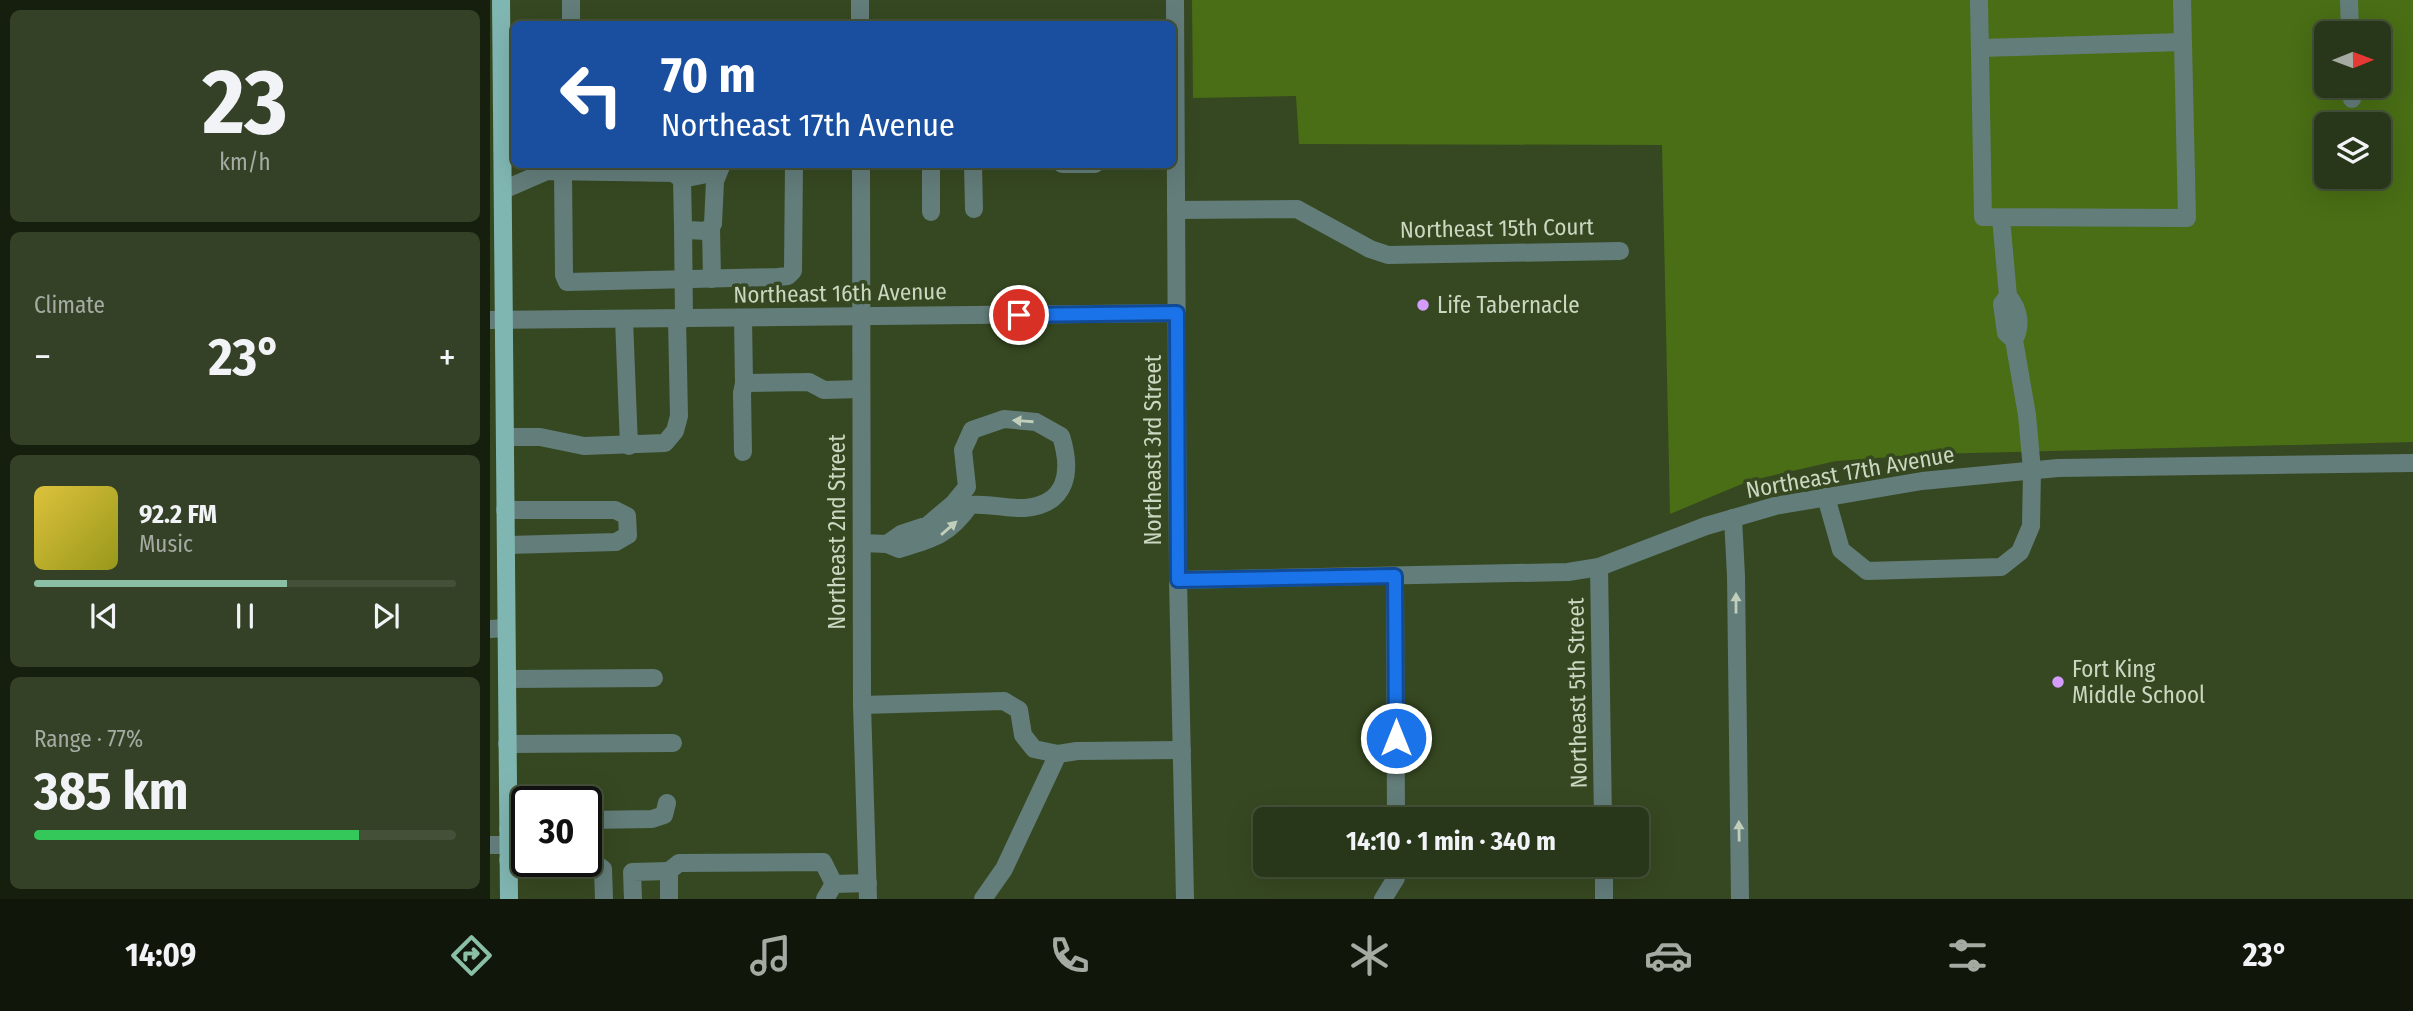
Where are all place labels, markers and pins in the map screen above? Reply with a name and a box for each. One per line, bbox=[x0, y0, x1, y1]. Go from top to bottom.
pin bbox=[989, 285, 1049, 345]
place label: Life Tabernacle bbox=[1437, 291, 1580, 319]
marker: Life Tabernacle bbox=[1415, 297, 1431, 313]
place label: Fort King Middle School bbox=[2072, 655, 2205, 709]
marker: Fort King Middle School bbox=[2050, 674, 2066, 690]

